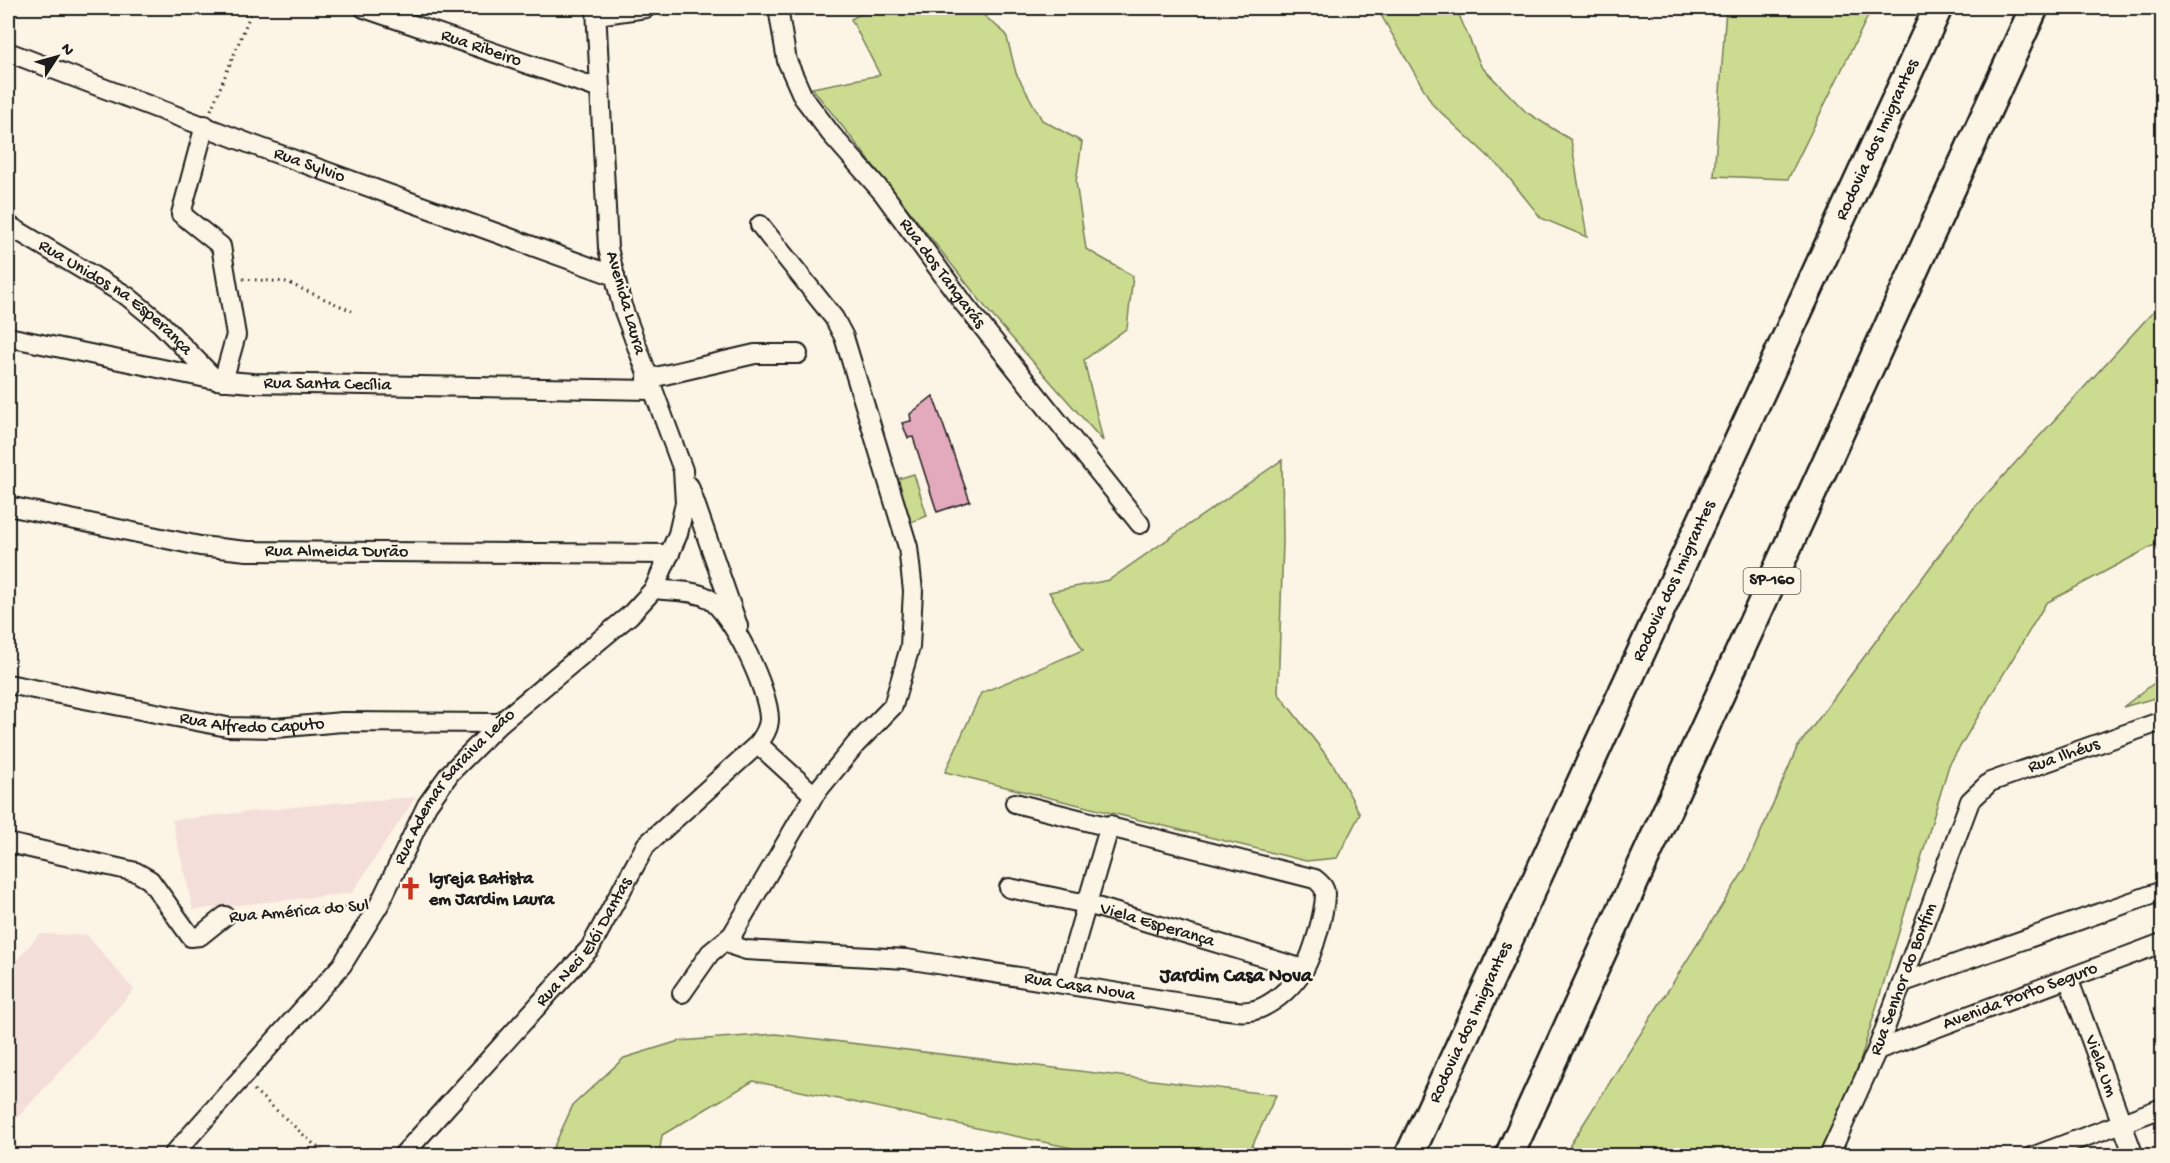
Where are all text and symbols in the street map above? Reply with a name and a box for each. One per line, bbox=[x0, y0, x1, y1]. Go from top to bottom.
street label: Rua Ribeiro bbox=[438, 25, 524, 72]
north arrow bbox=[27, 27, 87, 87]
text: N bbox=[56, 40, 77, 60]
street label: Rodovia dos Imigrantes bbox=[1831, 55, 1924, 224]
street label: Rua Sylvio bbox=[271, 143, 348, 188]
street label: Rua dos Tangarás bbox=[895, 214, 991, 334]
street label: Rua Unidos na Esperança bbox=[35, 235, 197, 361]
street label: Avenida Laura bbox=[600, 249, 650, 358]
street label: Rua Santa Cecília bbox=[263, 373, 392, 396]
street label: Rodovia dos Imigrantes bbox=[1628, 496, 1721, 665]
street label: Rua Almeida Durão bbox=[265, 541, 408, 563]
road number: SP-160 bbox=[1744, 568, 1800, 594]
street label: Rua Ademar Saraiva Leão bbox=[389, 704, 520, 868]
street label: Rua Alfredo Caputo bbox=[178, 707, 325, 739]
street label: Rua Ilhéus bbox=[2025, 733, 2104, 778]
place label: Igreja Batista em Jardim Laura bbox=[428, 869, 555, 911]
street label: Rua Neci Elói Dantas bbox=[531, 872, 638, 1011]
church icon: Igreja Batista em Jardim Laura bbox=[398, 876, 424, 902]
street label: Rua América do Sul bbox=[228, 895, 370, 929]
street label: Viela Esperança bbox=[1097, 898, 1218, 952]
street label: Rua Senhor do Bonfim bbox=[1865, 900, 1942, 1059]
street label: Rodovia dos Imigrantes bbox=[1424, 937, 1517, 1106]
street label: Avenida Porto Seguro bbox=[1940, 958, 2101, 1035]
district label: Jardim Casa Nova bbox=[1159, 966, 1313, 989]
street label: Rua Casa Nova bbox=[1023, 968, 1138, 1006]
street label: Viela Um bbox=[2079, 1031, 2122, 1100]

